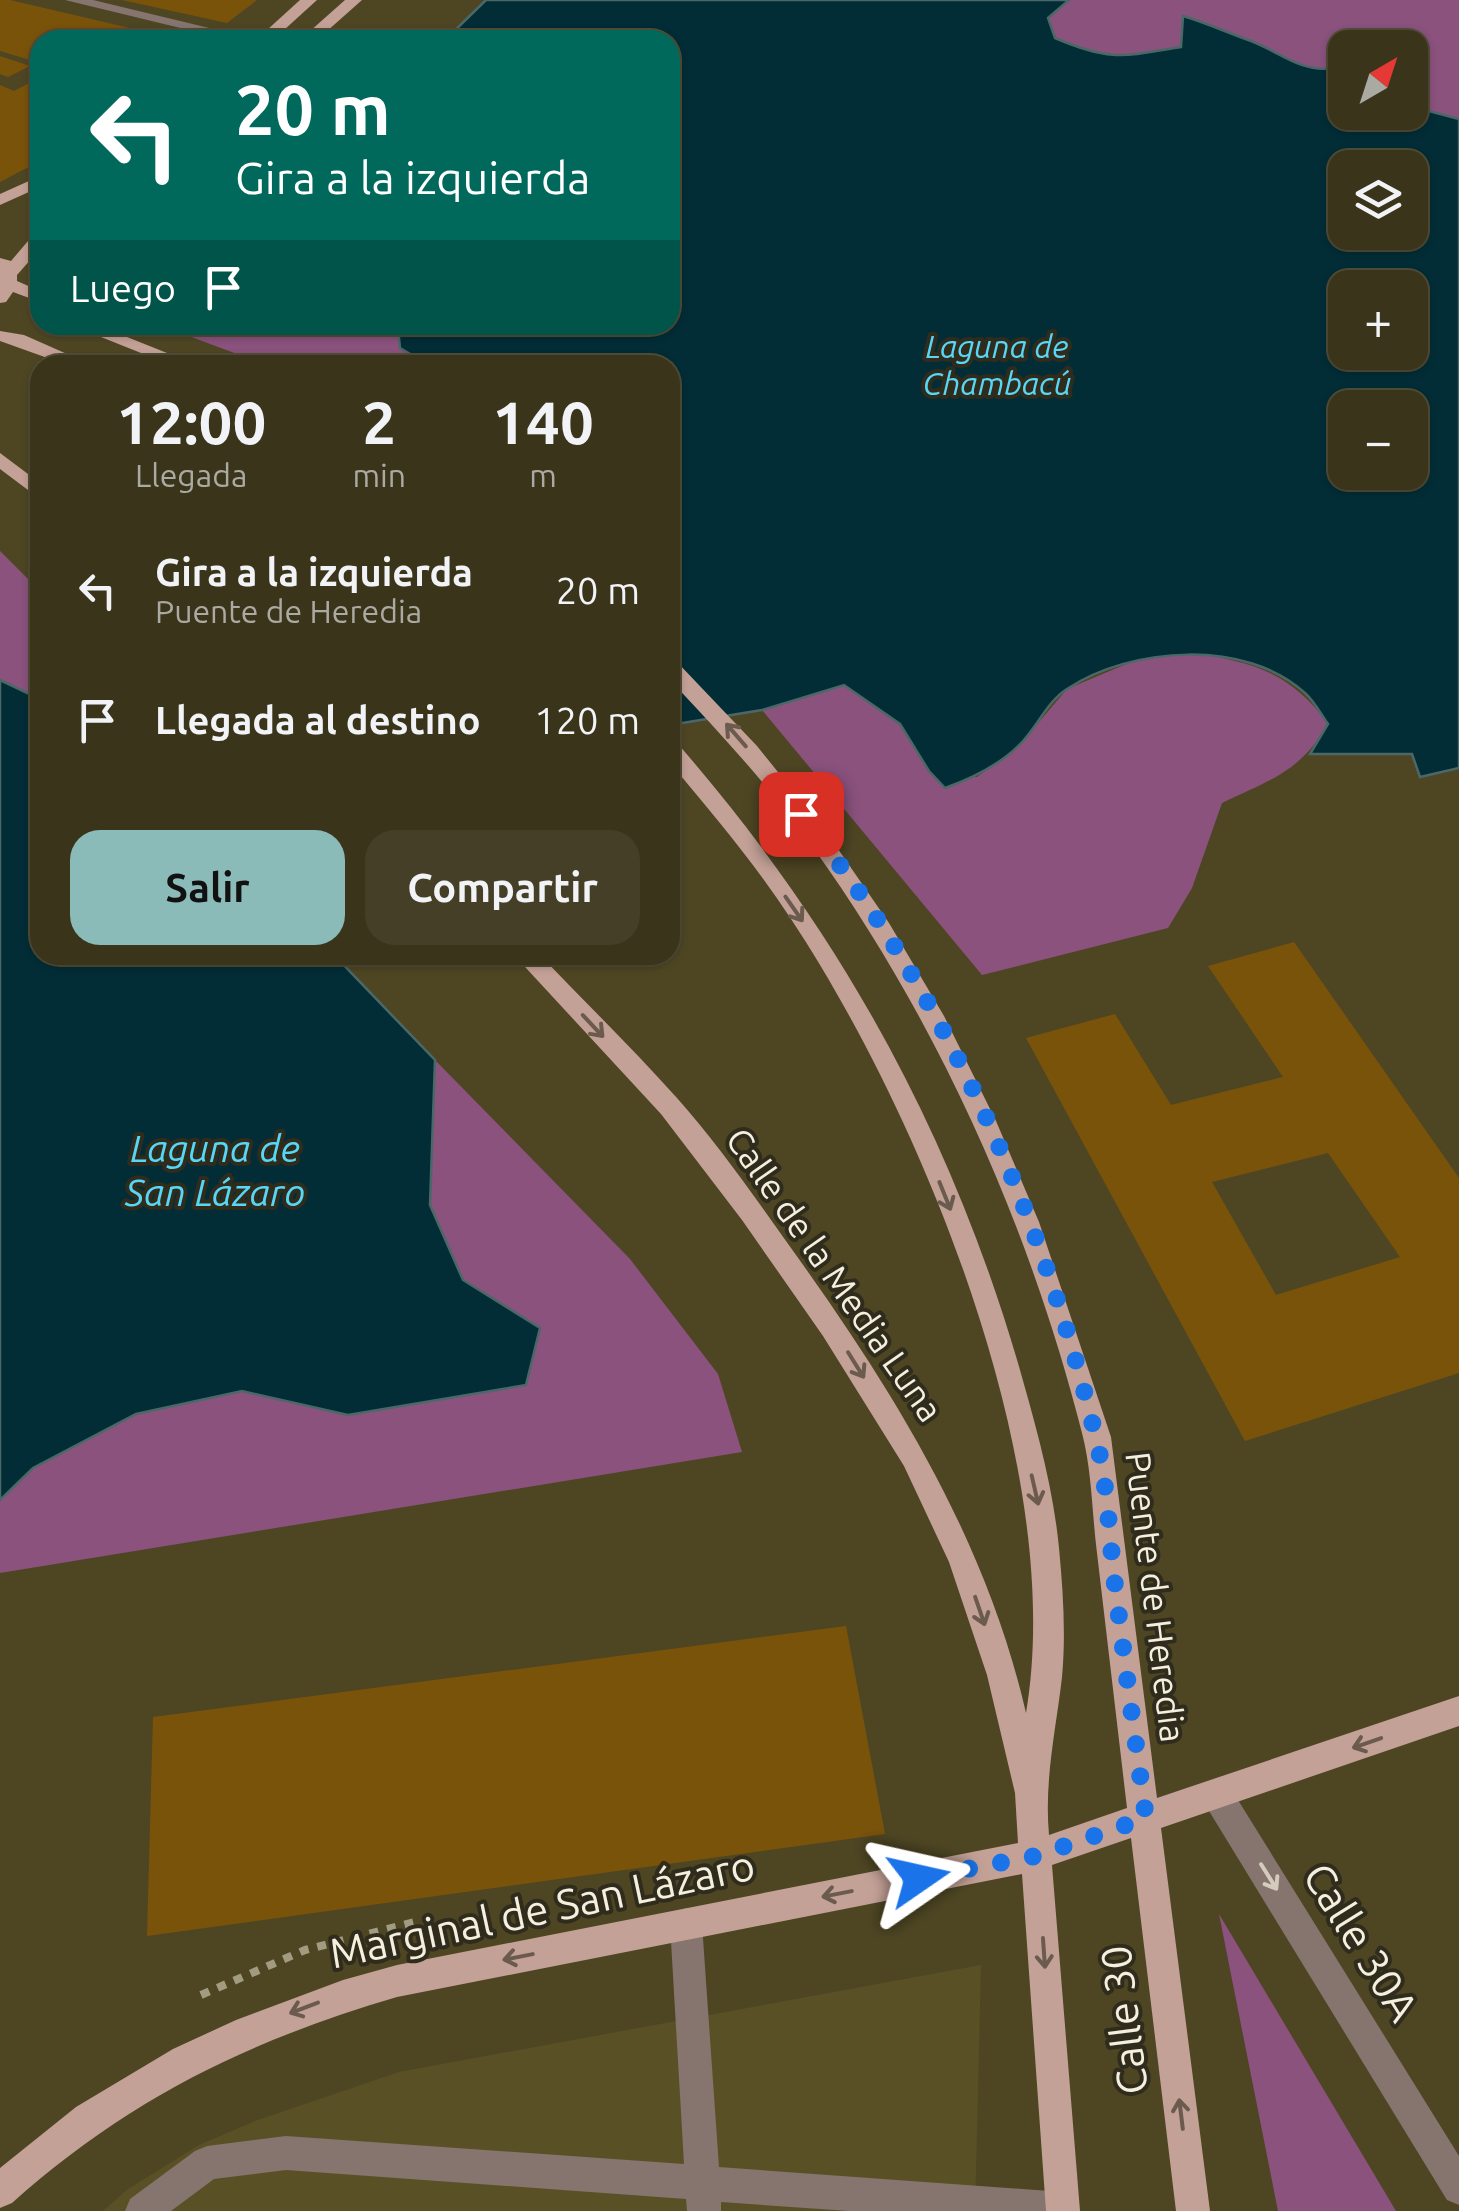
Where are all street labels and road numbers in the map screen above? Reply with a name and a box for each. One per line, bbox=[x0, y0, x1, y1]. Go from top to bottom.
street label: Calle de la Media Luna bbox=[718, 1120, 951, 1429]
street label: Puente de Heredia bbox=[1118, 1449, 1194, 1744]
street label: Marginal de San Lázaro bbox=[325, 1840, 759, 1977]
street label: Calle 30A bbox=[1295, 1854, 1428, 2029]
street label: Calle 30 bbox=[1091, 1943, 1156, 2097]

